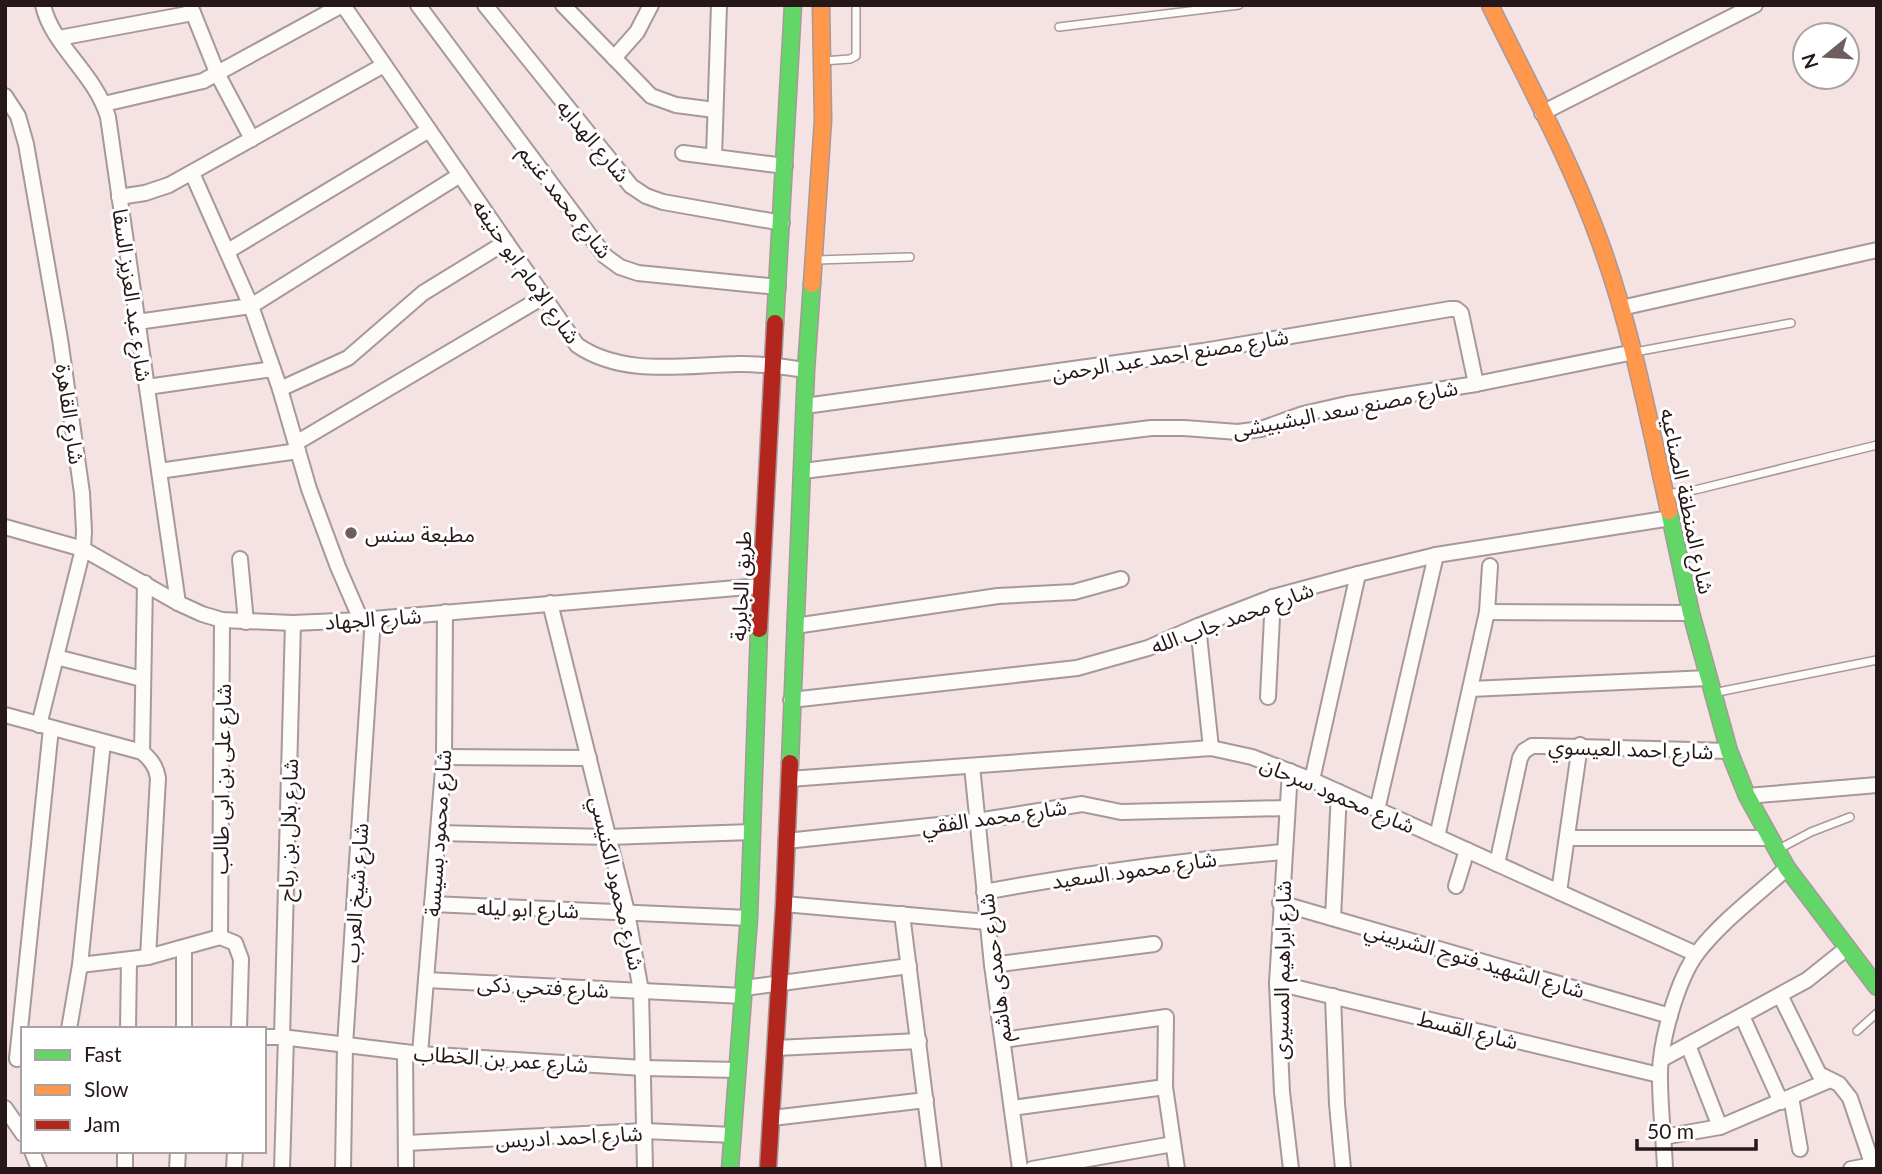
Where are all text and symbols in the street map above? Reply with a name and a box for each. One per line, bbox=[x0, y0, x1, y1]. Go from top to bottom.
north arrow bbox=[1791, 21, 1861, 91]
text: N bbox=[1796, 51, 1823, 72]
street label: شارع الهدايه bbox=[549, 94, 636, 189]
street label: شارع محمد غنيم bbox=[511, 139, 618, 265]
street label: شارع الإمام ابو حنيفه bbox=[464, 194, 586, 351]
street label: شارع عبد العزيز السقا bbox=[105, 207, 158, 384]
street label: شارع مصنع احمد عبد الرحمن bbox=[1050, 323, 1291, 389]
street label: شارع القاهرة bbox=[48, 362, 90, 466]
street label: شارع مصنع سعد البشبيشى bbox=[1230, 374, 1460, 446]
street label: شارع المنطقة الصناعيه bbox=[1652, 406, 1720, 597]
place label: مطبعة سنس bbox=[365, 521, 475, 547]
marker: مطبعة سنس bbox=[343, 525, 359, 541]
street label: طريق الجابرية bbox=[725, 530, 757, 642]
street label: شارع محمد جاب الله bbox=[1147, 576, 1318, 662]
street label: شارع الجهاد bbox=[324, 602, 422, 638]
street label: شارع على بن ابى طالب bbox=[207, 684, 239, 875]
street label: شارع احمد العيسوي bbox=[1548, 733, 1714, 768]
street label: شارع محمود بسيسة bbox=[419, 749, 459, 918]
street label: شارع محمود سرحان bbox=[1256, 750, 1419, 841]
street label: شارع بلال بن رباح bbox=[272, 758, 306, 902]
street label: شارع محمد الفقي bbox=[920, 793, 1069, 843]
street label: شارع محمود الكنيسي bbox=[581, 794, 650, 973]
street label: شارع شيخ العرب bbox=[338, 822, 376, 964]
street label: شارع محمود السعيد bbox=[1050, 845, 1219, 897]
street label: شارع ابراهيم المسيرى bbox=[1267, 880, 1299, 1060]
street label: شارع حمدى هاشم bbox=[972, 892, 1020, 1044]
street label: شارع ابو ليله bbox=[476, 894, 579, 926]
street label: شارع الشهيد فتوح الشربيني bbox=[1361, 916, 1588, 1007]
street label: شارع فتحي ذكى bbox=[476, 970, 609, 1007]
street label: شارع القسط bbox=[1414, 1004, 1521, 1057]
legend bbox=[21, 1027, 266, 1153]
street label: شارع عمر بن الخطاب bbox=[413, 1039, 589, 1081]
text: Fast bbox=[84, 1041, 122, 1066]
text: Slow bbox=[84, 1076, 129, 1101]
scale bar bbox=[1637, 1108, 1756, 1152]
text: Jam bbox=[84, 1111, 120, 1136]
text: 50 m bbox=[1647, 1118, 1694, 1143]
street label: شارع احمد ادريس bbox=[495, 1120, 643, 1156]

